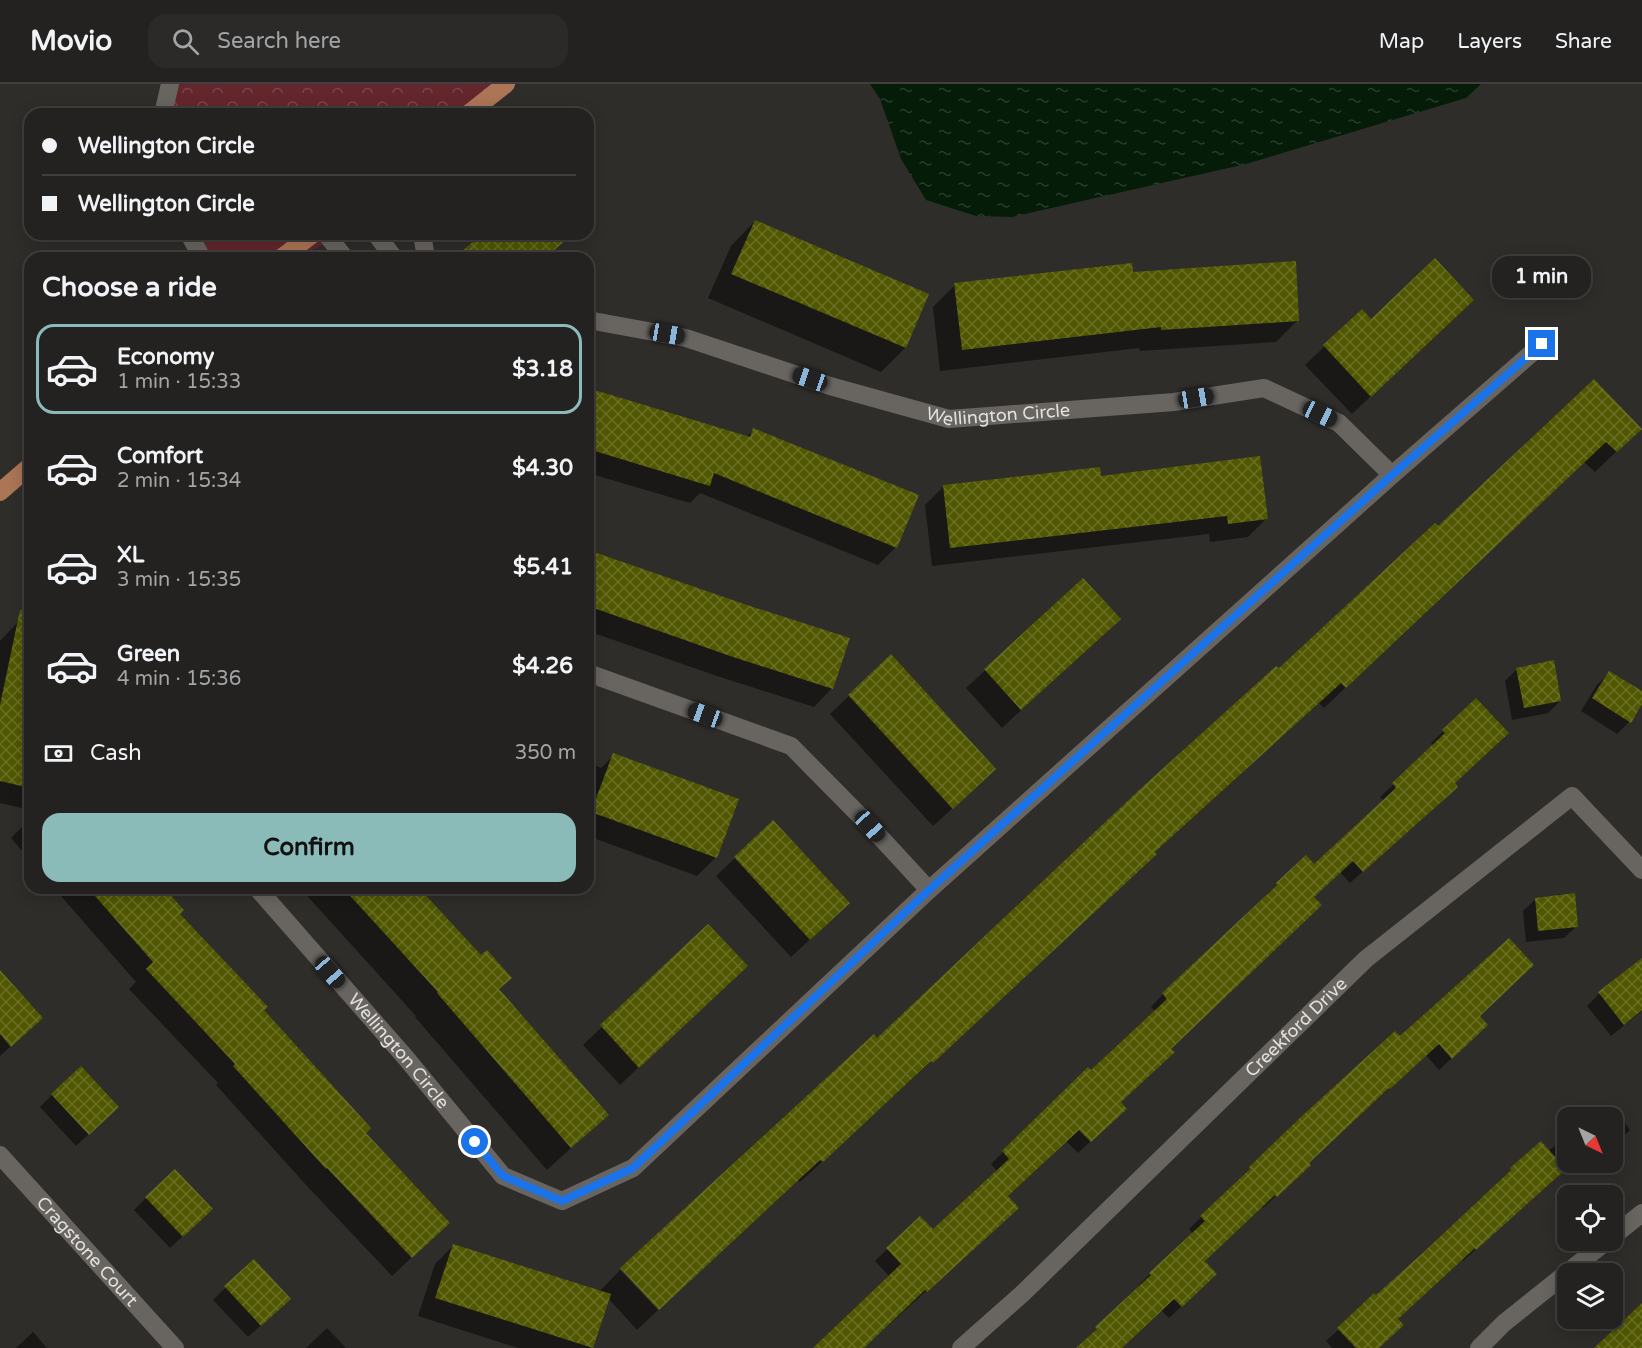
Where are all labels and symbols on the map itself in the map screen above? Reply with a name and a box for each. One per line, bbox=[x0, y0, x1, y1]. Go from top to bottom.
callout: 1 min bbox=[1492, 257, 1592, 299]
car bbox=[648, 322, 686, 346]
route end bbox=[1528, 330, 1555, 357]
car bbox=[790, 365, 830, 393]
car bbox=[1177, 386, 1215, 410]
car bbox=[1300, 398, 1340, 430]
street label: Wellington Circle bbox=[924, 399, 1071, 431]
car bbox=[685, 700, 725, 730]
car bbox=[851, 807, 889, 845]
car bbox=[311, 953, 349, 991]
street label: Creekford Drive bbox=[1241, 973, 1352, 1082]
street label: Wellington Circle bbox=[343, 989, 454, 1113]
north arrow bbox=[1557, 1107, 1623, 1173]
route start bbox=[461, 1128, 488, 1155]
street label: Cragstone Court bbox=[32, 1192, 143, 1311]

